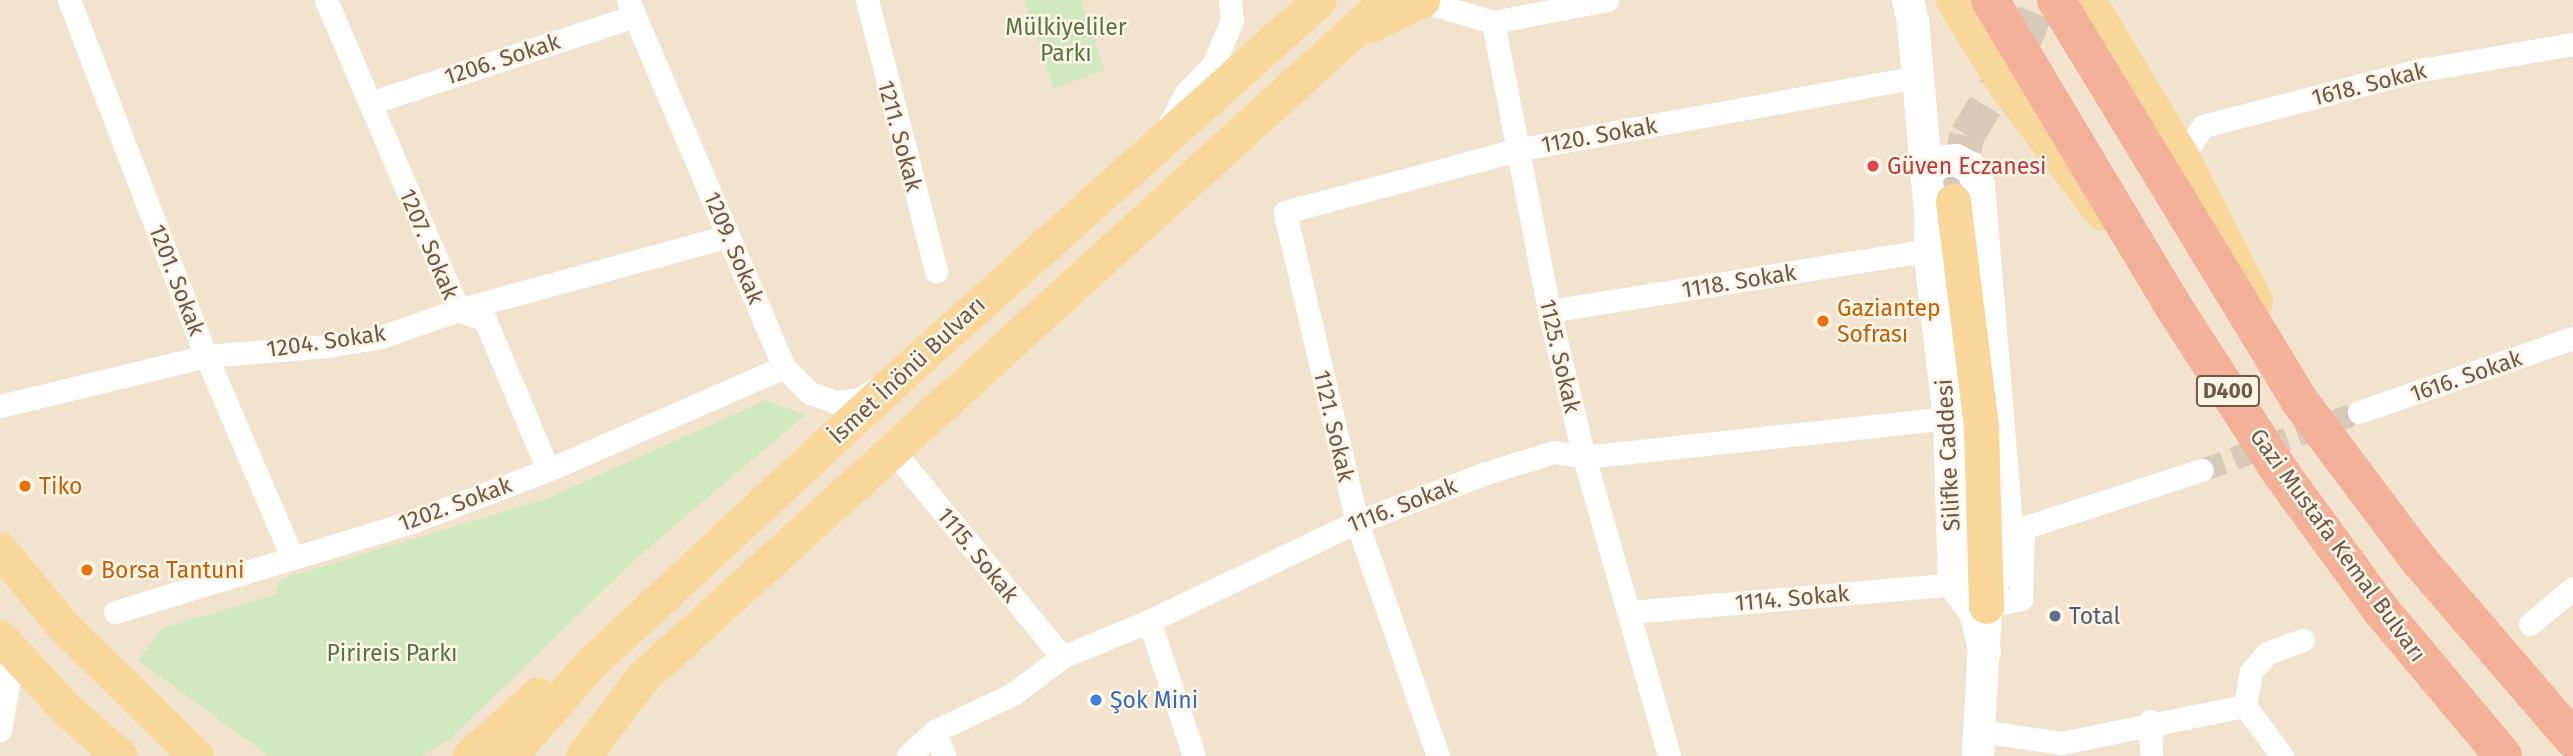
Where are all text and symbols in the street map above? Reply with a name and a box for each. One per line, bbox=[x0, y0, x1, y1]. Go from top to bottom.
park label: Mülkiyeliler Parkı bbox=[1005, 13, 1127, 67]
street label: 1206. Sokak bbox=[441, 27, 563, 91]
street label: 1618. Sokak bbox=[2309, 56, 2429, 112]
street label: 1211. Sokak bbox=[872, 78, 928, 194]
street label: 1120. Sokak bbox=[1539, 111, 1659, 159]
place label: Güven Eczanesi bbox=[1887, 152, 2047, 180]
marker: Güven Eczanesi bbox=[1865, 158, 1881, 174]
street label: 1207. Sokak bbox=[393, 185, 465, 303]
street label: 1209. Sokak bbox=[698, 188, 770, 308]
street label: 1201. Sokak bbox=[143, 221, 211, 339]
street label: 1118. Sokak bbox=[1680, 258, 1798, 304]
street label: İsmet İnönü Bulvarı bbox=[823, 291, 991, 449]
place label: Gaziantep Sofrası bbox=[1837, 294, 1941, 348]
street label: 1125. Sokak bbox=[1534, 296, 1586, 416]
marker: Gaziantep Sofrası bbox=[1815, 313, 1831, 329]
street label: 1204. Sokak bbox=[265, 319, 387, 363]
street label: 1616. Sokak bbox=[2406, 344, 2526, 408]
street label: 1121. Sokak bbox=[1308, 368, 1360, 484]
road number: D400 bbox=[2195, 374, 2261, 408]
street label: Silifke Caddesi bbox=[1930, 378, 1966, 532]
street label: Gazi Mustafa Kemal Bulvarı bbox=[2244, 423, 2432, 667]
street label: 1202. Sokak bbox=[395, 471, 515, 537]
place label: Тiko bbox=[39, 472, 82, 500]
street label: 1116. Sokak bbox=[1343, 472, 1461, 538]
marker: Тiko bbox=[17, 478, 33, 494]
street label: 1115. Sokak bbox=[931, 502, 1025, 608]
place label: Borsa Tantuni bbox=[101, 556, 244, 584]
marker: Borsa Tantuni bbox=[79, 562, 95, 578]
street label: 1114. Sokak bbox=[1734, 579, 1850, 617]
place label: Total bbox=[2069, 602, 2120, 630]
marker: Total bbox=[2047, 608, 2063, 624]
park label: Pirireis Parkı bbox=[326, 639, 458, 667]
place label: Şok Mini bbox=[1110, 686, 1198, 714]
marker: Şok Mini bbox=[1088, 692, 1104, 708]

